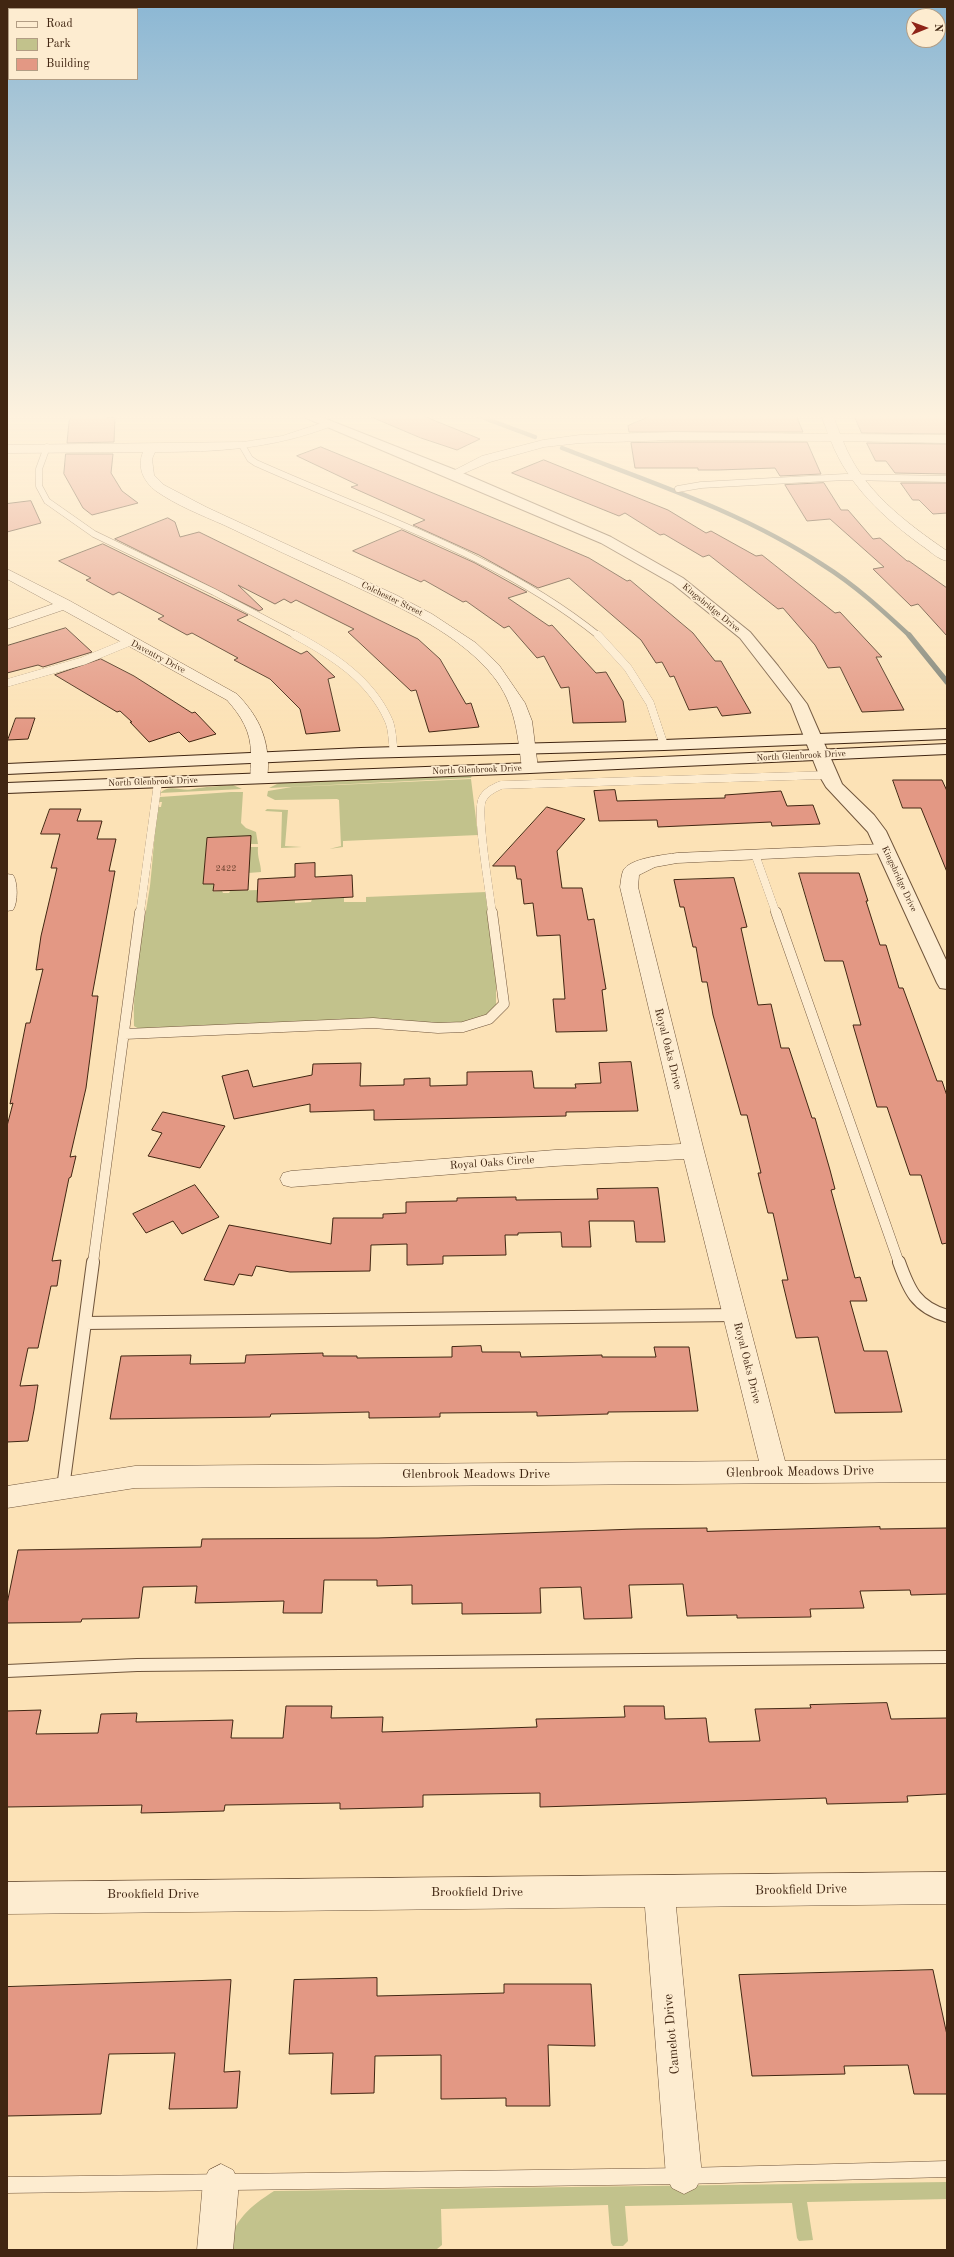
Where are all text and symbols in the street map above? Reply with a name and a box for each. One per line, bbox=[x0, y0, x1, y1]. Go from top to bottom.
legend bbox=[8, 8, 138, 80]
north arrow bbox=[906, 8, 946, 48]
text: Road bbox=[46, 18, 73, 30]
text: N bbox=[932, 24, 943, 32]
text: Park bbox=[46, 38, 71, 50]
text: Building bbox=[46, 58, 90, 70]
street label: Colchester Street bbox=[359, 579, 425, 619]
street label: Kingsbridge Drive bbox=[680, 581, 742, 635]
street label: Daventry Drive bbox=[129, 638, 187, 676]
street label: North Glenbrook Drive bbox=[756, 748, 846, 764]
street label: North Glenbrook Drive bbox=[432, 763, 522, 777]
street label: North Glenbrook Drive bbox=[108, 775, 198, 789]
street label: Kingsbridge Drive bbox=[879, 844, 919, 914]
house number: 2422 bbox=[216, 864, 236, 874]
street label: Royal Oaks Drive bbox=[652, 1007, 684, 1091]
street label: Royal Oaks Circle bbox=[449, 1153, 535, 1173]
street label: Royal Oaks Drive bbox=[731, 1321, 763, 1405]
street label: Glenbrook Meadows Drive bbox=[726, 1463, 874, 1481]
street label: Glenbrook Meadows Drive bbox=[402, 1467, 550, 1483]
street label: Brookfield Drive bbox=[755, 1881, 847, 1899]
street label: Brookfield Drive bbox=[431, 1885, 523, 1901]
street label: Brookfield Drive bbox=[107, 1887, 199, 1903]
street label: Camelot Drive bbox=[661, 1993, 683, 2075]

